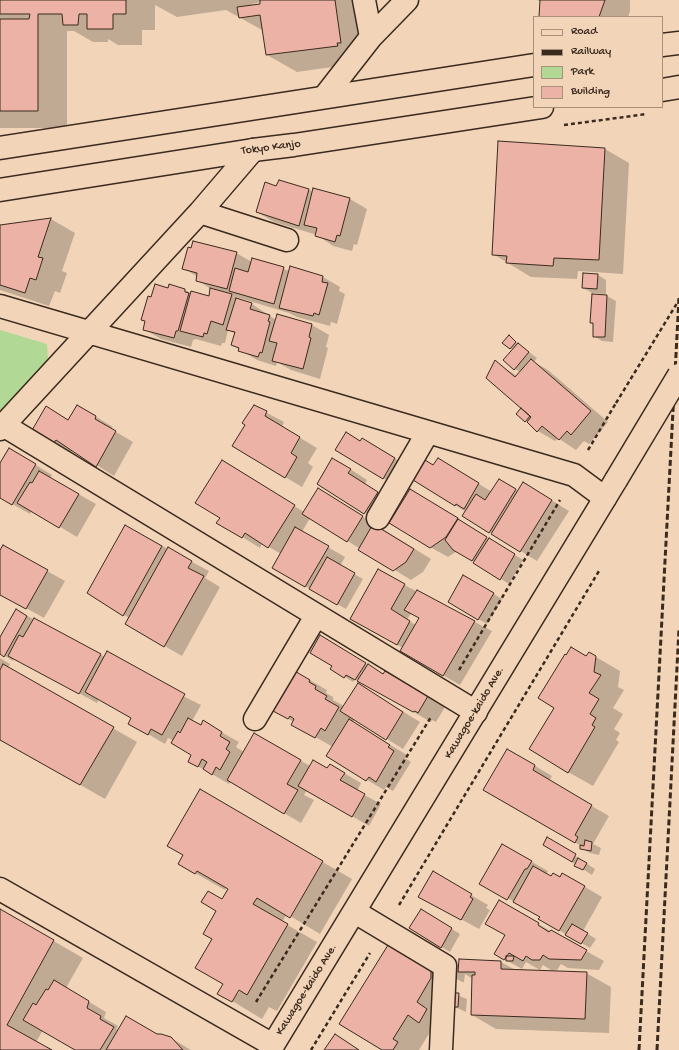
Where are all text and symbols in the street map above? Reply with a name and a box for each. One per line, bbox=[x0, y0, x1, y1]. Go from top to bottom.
legend bbox=[533, 16, 663, 108]
text: Road bbox=[571, 25, 597, 39]
text: Railway bbox=[571, 45, 611, 59]
text: Park bbox=[571, 65, 594, 79]
text: Building bbox=[571, 85, 610, 99]
street label: Tokyo Kanjo bbox=[240, 137, 302, 159]
street label: Kawagoe-kaido Ave. bbox=[442, 664, 508, 762]
street label: Kawagoe-kaido Ave. bbox=[273, 942, 341, 1038]

